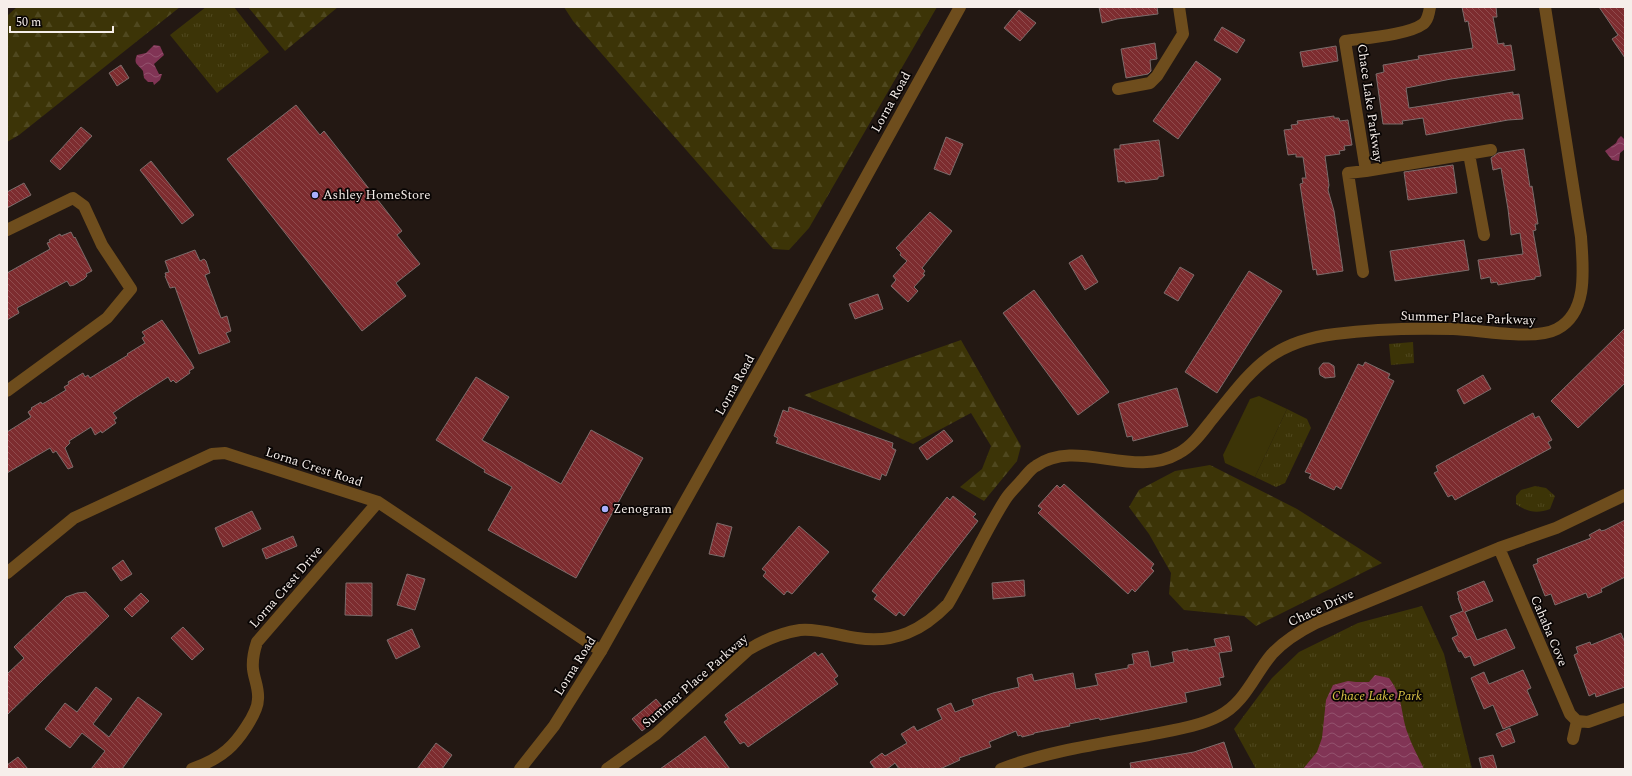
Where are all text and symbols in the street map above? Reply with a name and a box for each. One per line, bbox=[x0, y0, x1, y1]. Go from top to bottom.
scale bar bbox=[10, 8, 113, 34]
text: 50 m bbox=[16, 13, 41, 32]
street label: Chace Lake Parkway bbox=[1352, 43, 1388, 164]
street label: Lorna Road bbox=[866, 68, 916, 136]
place label: Ashley HomeStore bbox=[323, 185, 431, 205]
marker: Ashley HomeStore bbox=[310, 190, 320, 200]
street label: Summer Place Parkway bbox=[1400, 306, 1536, 330]
street label: Lorna Road bbox=[710, 351, 760, 419]
street label: Lorna Crest Road bbox=[263, 442, 365, 492]
place label: Zenogram bbox=[613, 499, 672, 519]
marker: Zenogram bbox=[600, 504, 610, 514]
street label: Lorna Crest Drive bbox=[244, 541, 328, 633]
street label: Chace Drive bbox=[1285, 584, 1357, 632]
street label: Cahaba Cove bbox=[1525, 592, 1573, 670]
street label: Summer Place Parkway bbox=[638, 629, 753, 733]
street label: Lorna Road bbox=[549, 632, 601, 700]
park label: Chace Lake Park bbox=[1332, 686, 1422, 706]

